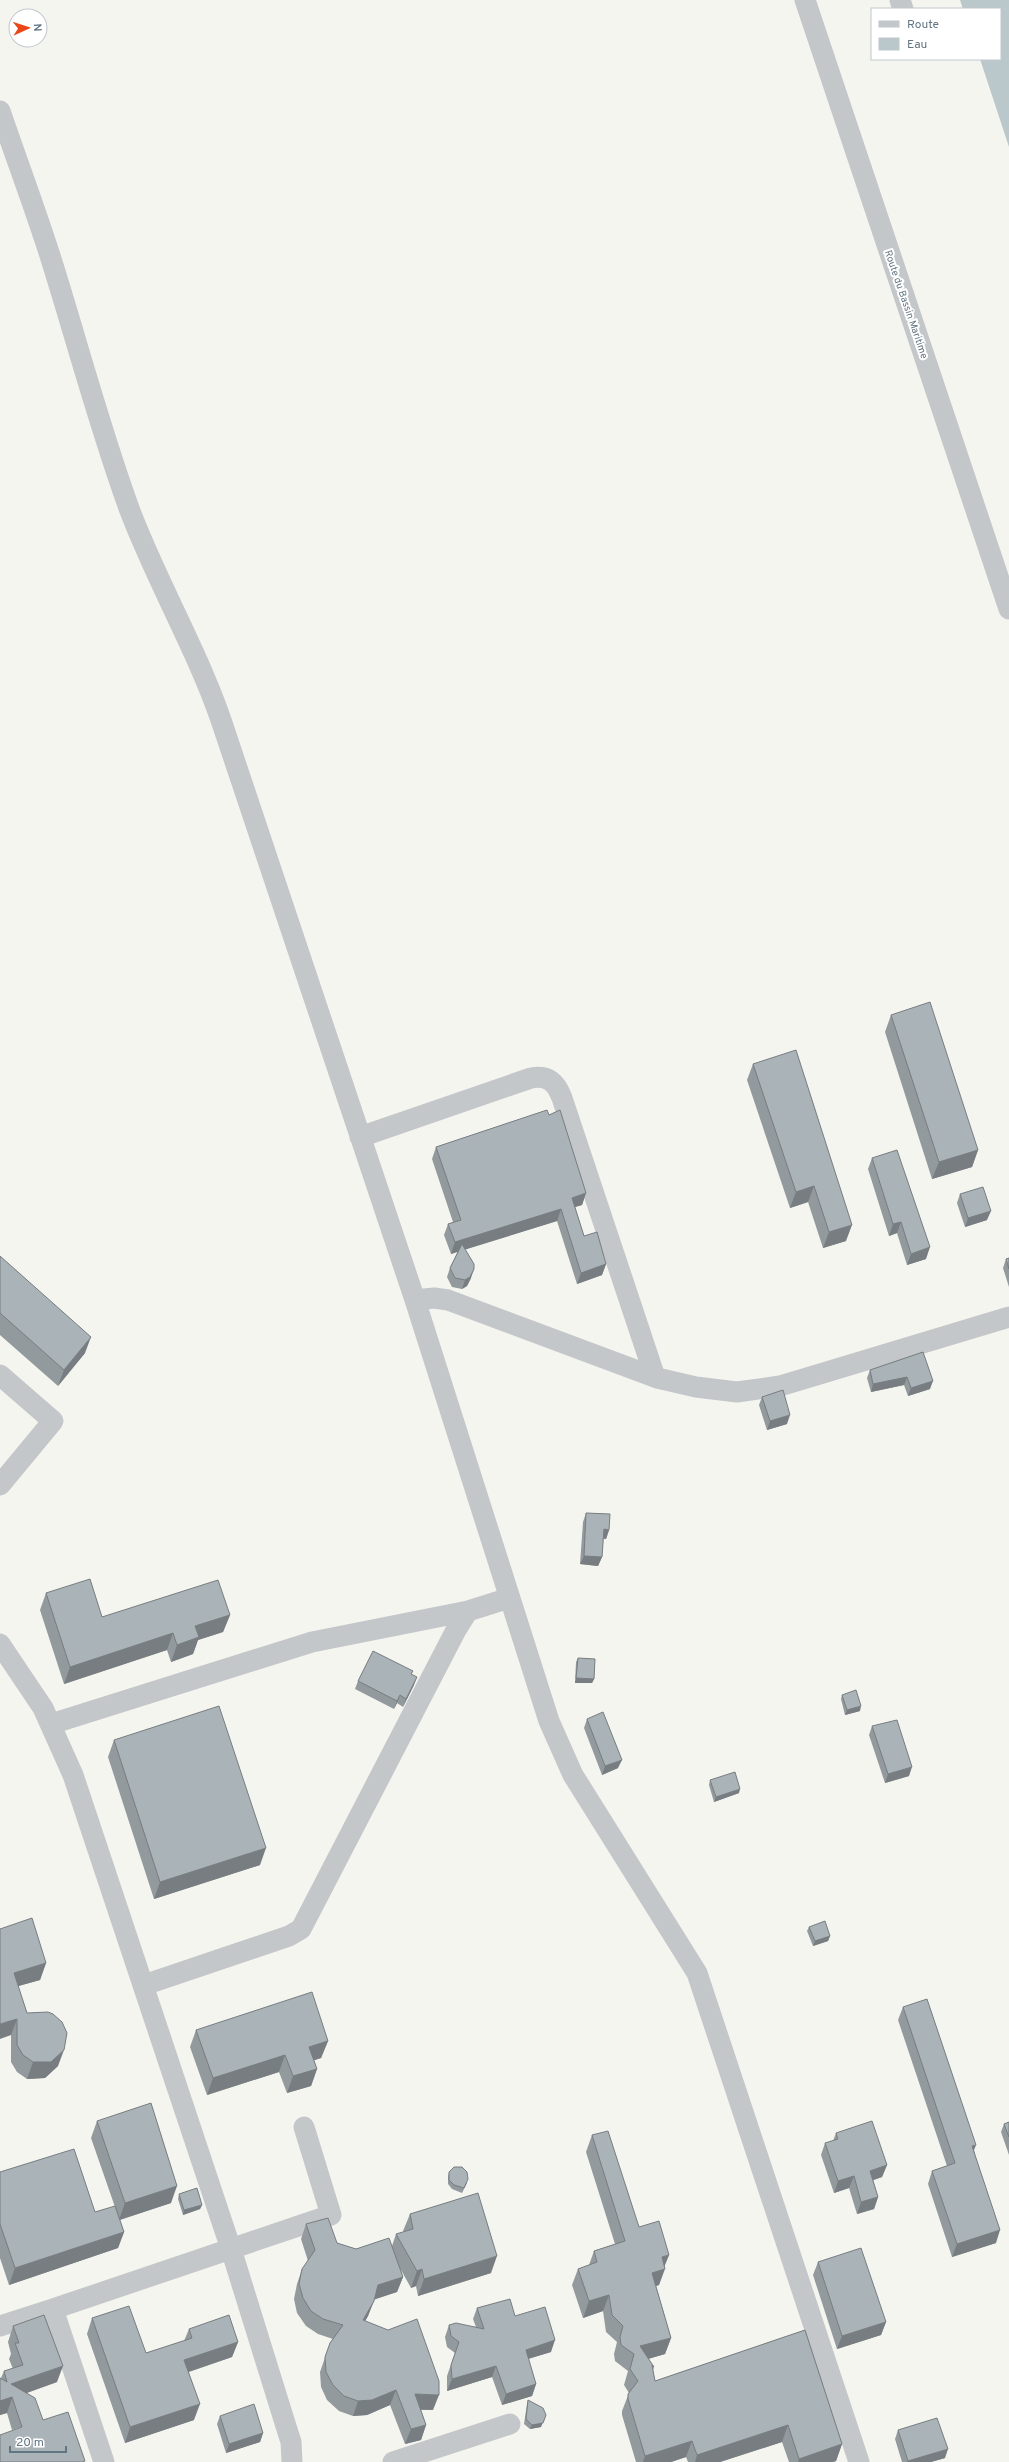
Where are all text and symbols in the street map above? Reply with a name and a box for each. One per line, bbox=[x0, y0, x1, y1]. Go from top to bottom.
north arrow bbox=[8, 8, 48, 48]
legend bbox=[871, 8, 1001, 60]
text: Route bbox=[907, 17, 939, 33]
text: N bbox=[30, 23, 44, 32]
text: Eau bbox=[907, 37, 927, 53]
street label: Route du Bassin Maritime bbox=[881, 248, 930, 361]
scale bar bbox=[10, 2428, 66, 2454]
text: 20 m bbox=[16, 2435, 44, 2451]

